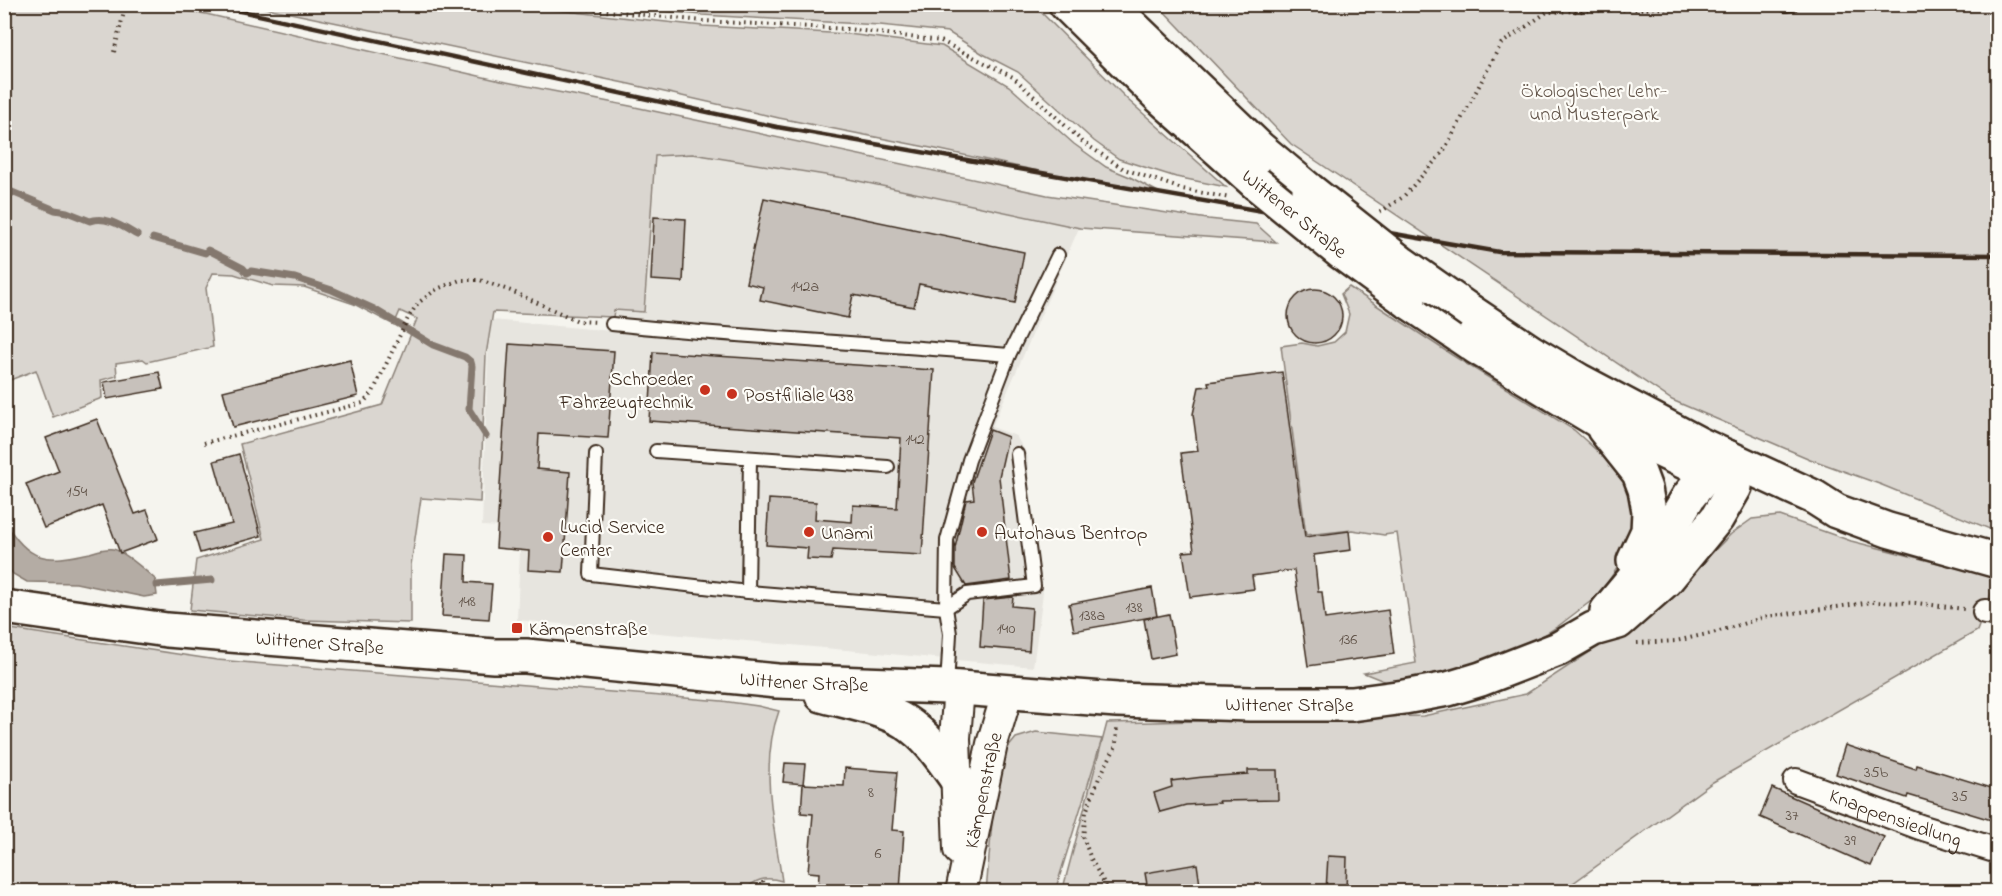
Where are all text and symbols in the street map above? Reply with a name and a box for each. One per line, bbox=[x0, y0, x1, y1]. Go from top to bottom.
park label: Ökologischer Lehr- und Musterpark bbox=[1521, 78, 1667, 130]
street label: Wittener Straße bbox=[1234, 163, 1353, 267]
house number: 142a bbox=[791, 275, 819, 299]
place label: Schroeder Fahrzeugtechnik bbox=[559, 366, 694, 419]
place label: Postfiliale 438 bbox=[744, 382, 854, 411]
marker: Schroeder Fahrzeugtechnik bbox=[698, 383, 712, 397]
marker: Postfiliale 438 bbox=[725, 387, 739, 401]
house number: 142 bbox=[905, 428, 925, 452]
house number: 154 bbox=[67, 480, 88, 504]
place label: Lucid Service Center bbox=[560, 514, 665, 566]
place label: Unami bbox=[821, 520, 873, 549]
place label: Autohaus Bentrop bbox=[994, 520, 1148, 549]
marker: Unami bbox=[802, 525, 816, 539]
marker: Autohaus Bentrop bbox=[975, 525, 989, 539]
marker: Lucid Service Center bbox=[541, 530, 555, 544]
house number: 148 bbox=[458, 590, 476, 614]
house number: 138 bbox=[1125, 596, 1143, 620]
house number: 138a bbox=[1079, 604, 1105, 628]
place label: Kämpenstraße bbox=[529, 616, 647, 645]
house number: 140 bbox=[997, 617, 1015, 641]
marker: Kämpenstraße bbox=[510, 621, 524, 635]
street label: Wittener Straße bbox=[254, 625, 385, 664]
house number: 136 bbox=[1339, 628, 1357, 652]
street label: Wittener Straße bbox=[738, 665, 869, 701]
street label: Wittener Straße bbox=[1225, 691, 1354, 721]
street label: Kämpenstraße bbox=[958, 729, 1012, 852]
house number: 35b bbox=[1864, 761, 1889, 785]
house number: 8 bbox=[868, 781, 874, 805]
street label: Knappensiedlung bbox=[1824, 783, 1965, 857]
house number: 35 bbox=[1952, 785, 1968, 809]
house number: 37 bbox=[1785, 804, 1799, 828]
house number: 39 bbox=[1844, 829, 1856, 853]
house number: 6 bbox=[874, 842, 882, 866]

